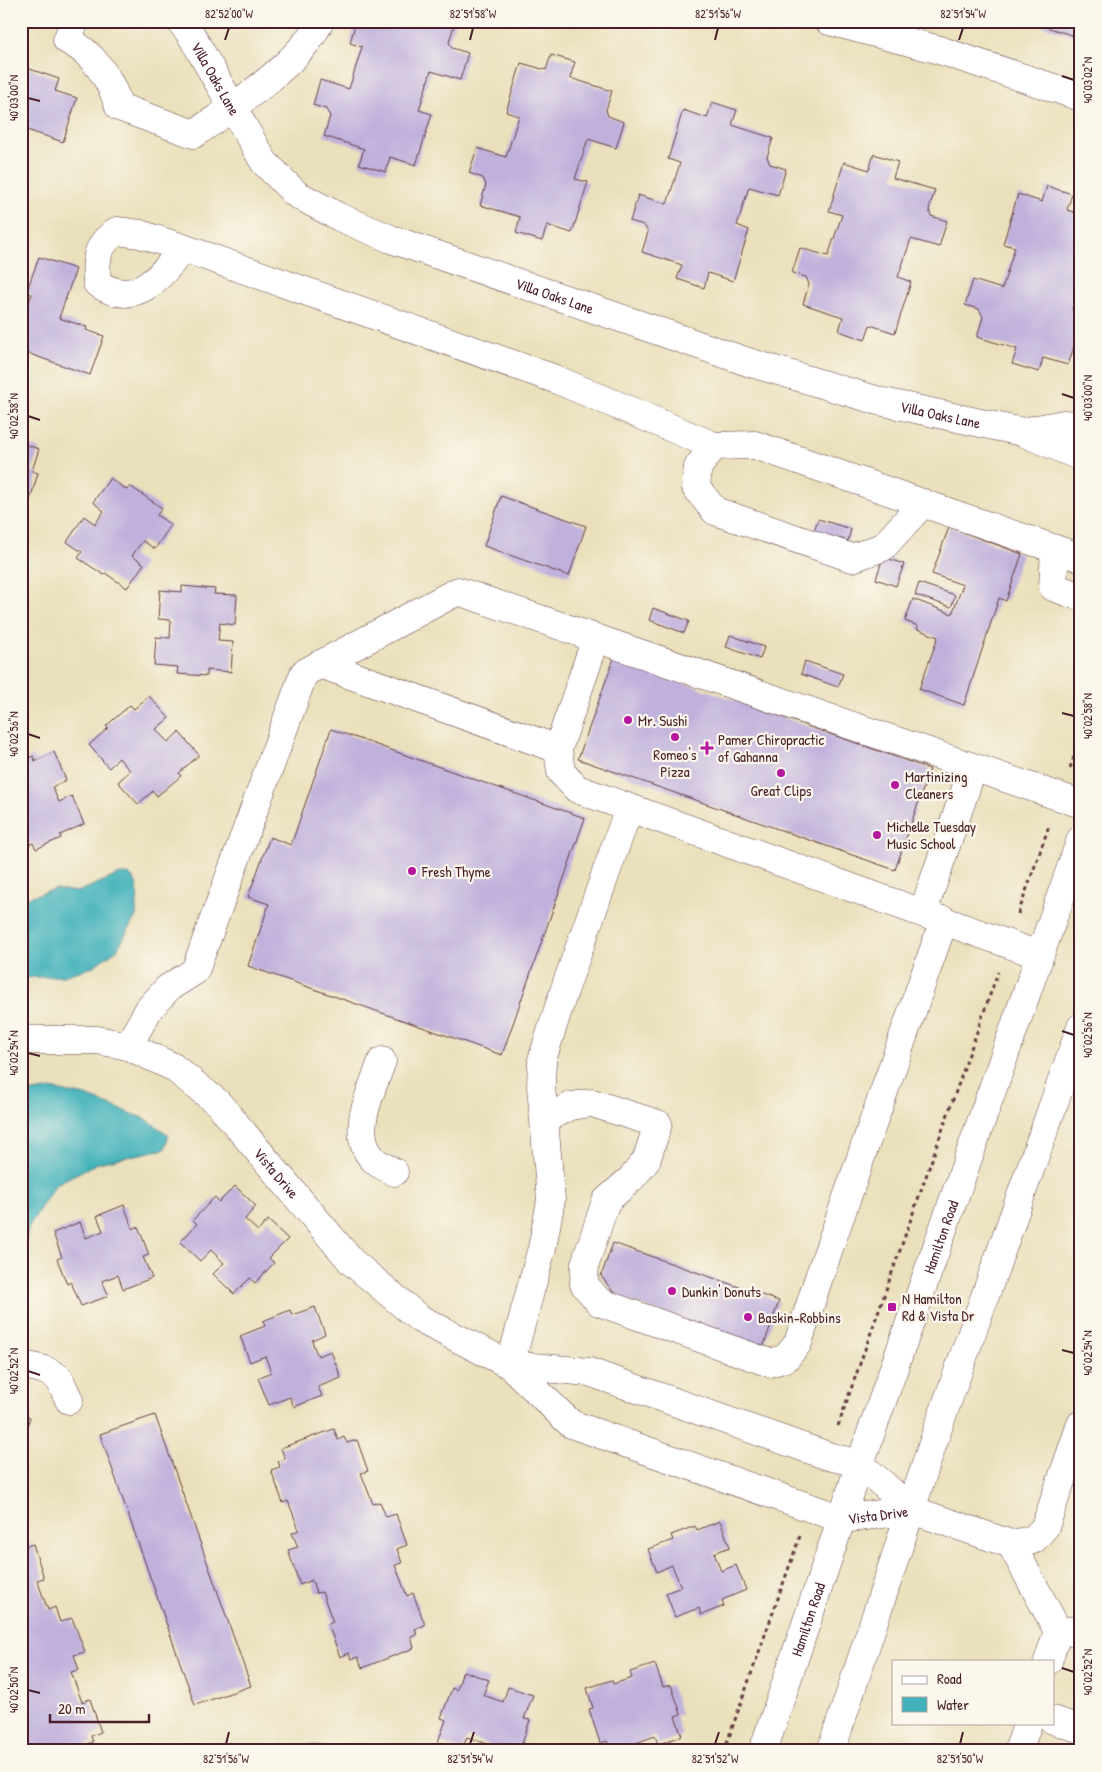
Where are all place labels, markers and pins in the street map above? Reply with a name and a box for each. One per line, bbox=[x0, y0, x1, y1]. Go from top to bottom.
place label: Mr. Sushi bbox=[638, 710, 688, 731]
marker: Mr. Sushi bbox=[622, 714, 634, 726]
place label: Pamer Chiropractic of Gahanna bbox=[718, 729, 825, 767]
marker: Romeo's Pizza bbox=[669, 731, 681, 743]
marker: Pamer Chiropractic of Gahanna bbox=[700, 741, 714, 755]
place label: Romeo's Pizza bbox=[653, 744, 697, 782]
place label: Martinizing Cleaners bbox=[905, 766, 968, 804]
marker: Great Clips bbox=[775, 767, 787, 779]
marker: Martinizing Cleaners bbox=[889, 779, 901, 791]
place label: Great Clips bbox=[750, 780, 812, 801]
place label: Michelle Tuesday Music School bbox=[887, 816, 976, 854]
marker: Michelle Tuesday Music School bbox=[871, 829, 883, 841]
place label: Fresh Thyme bbox=[421, 861, 491, 882]
marker: Fresh Thyme bbox=[406, 865, 418, 877]
place label: Dunkin' Donuts bbox=[682, 1281, 761, 1302]
marker: Dunkin' Donuts bbox=[666, 1285, 678, 1297]
place label: N Hamilton Rd & Vista Dr bbox=[902, 1288, 975, 1326]
marker: N Hamilton Rd & Vista Dr bbox=[886, 1301, 898, 1313]
place label: Baskin-Robbins bbox=[758, 1307, 841, 1328]
marker: Baskin-Robbins bbox=[742, 1311, 754, 1323]

